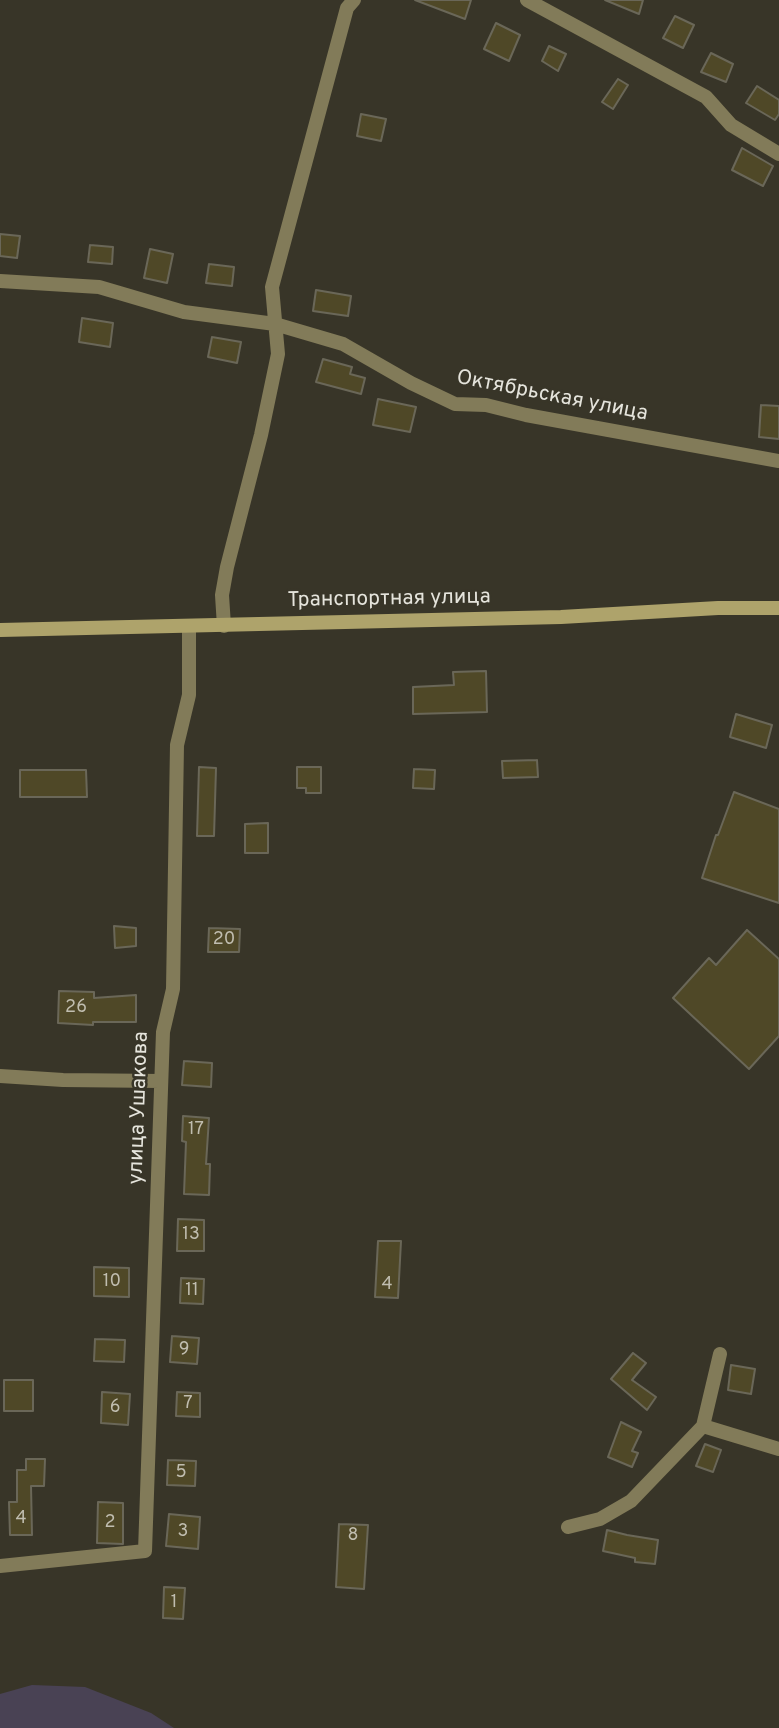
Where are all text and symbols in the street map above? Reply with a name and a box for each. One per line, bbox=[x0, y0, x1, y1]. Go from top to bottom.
street label: Октябрьская улица bbox=[454, 366, 650, 428]
street label: Транспортная улица bbox=[287, 586, 491, 614]
house number: 20 bbox=[213, 929, 235, 951]
house number: 26 bbox=[65, 997, 87, 1019]
street label: улица Ушакова bbox=[125, 1031, 155, 1185]
house number: 17 bbox=[188, 1119, 204, 1141]
house number: 13 bbox=[182, 1224, 200, 1246]
house number: 10 bbox=[103, 1271, 121, 1293]
house number: 4 bbox=[381, 1274, 393, 1296]
house number: 11 bbox=[185, 1280, 199, 1302]
house number: 9 bbox=[179, 1339, 189, 1361]
house number: 7 bbox=[183, 1393, 193, 1415]
house number: 6 bbox=[110, 1397, 120, 1419]
house number: 5 bbox=[175, 1462, 187, 1484]
house number: 4 bbox=[15, 1508, 27, 1530]
house number: 2 bbox=[104, 1512, 116, 1534]
house number: 3 bbox=[178, 1521, 188, 1543]
house number: 8 bbox=[348, 1525, 358, 1547]
house number: 1 bbox=[171, 1592, 177, 1614]

